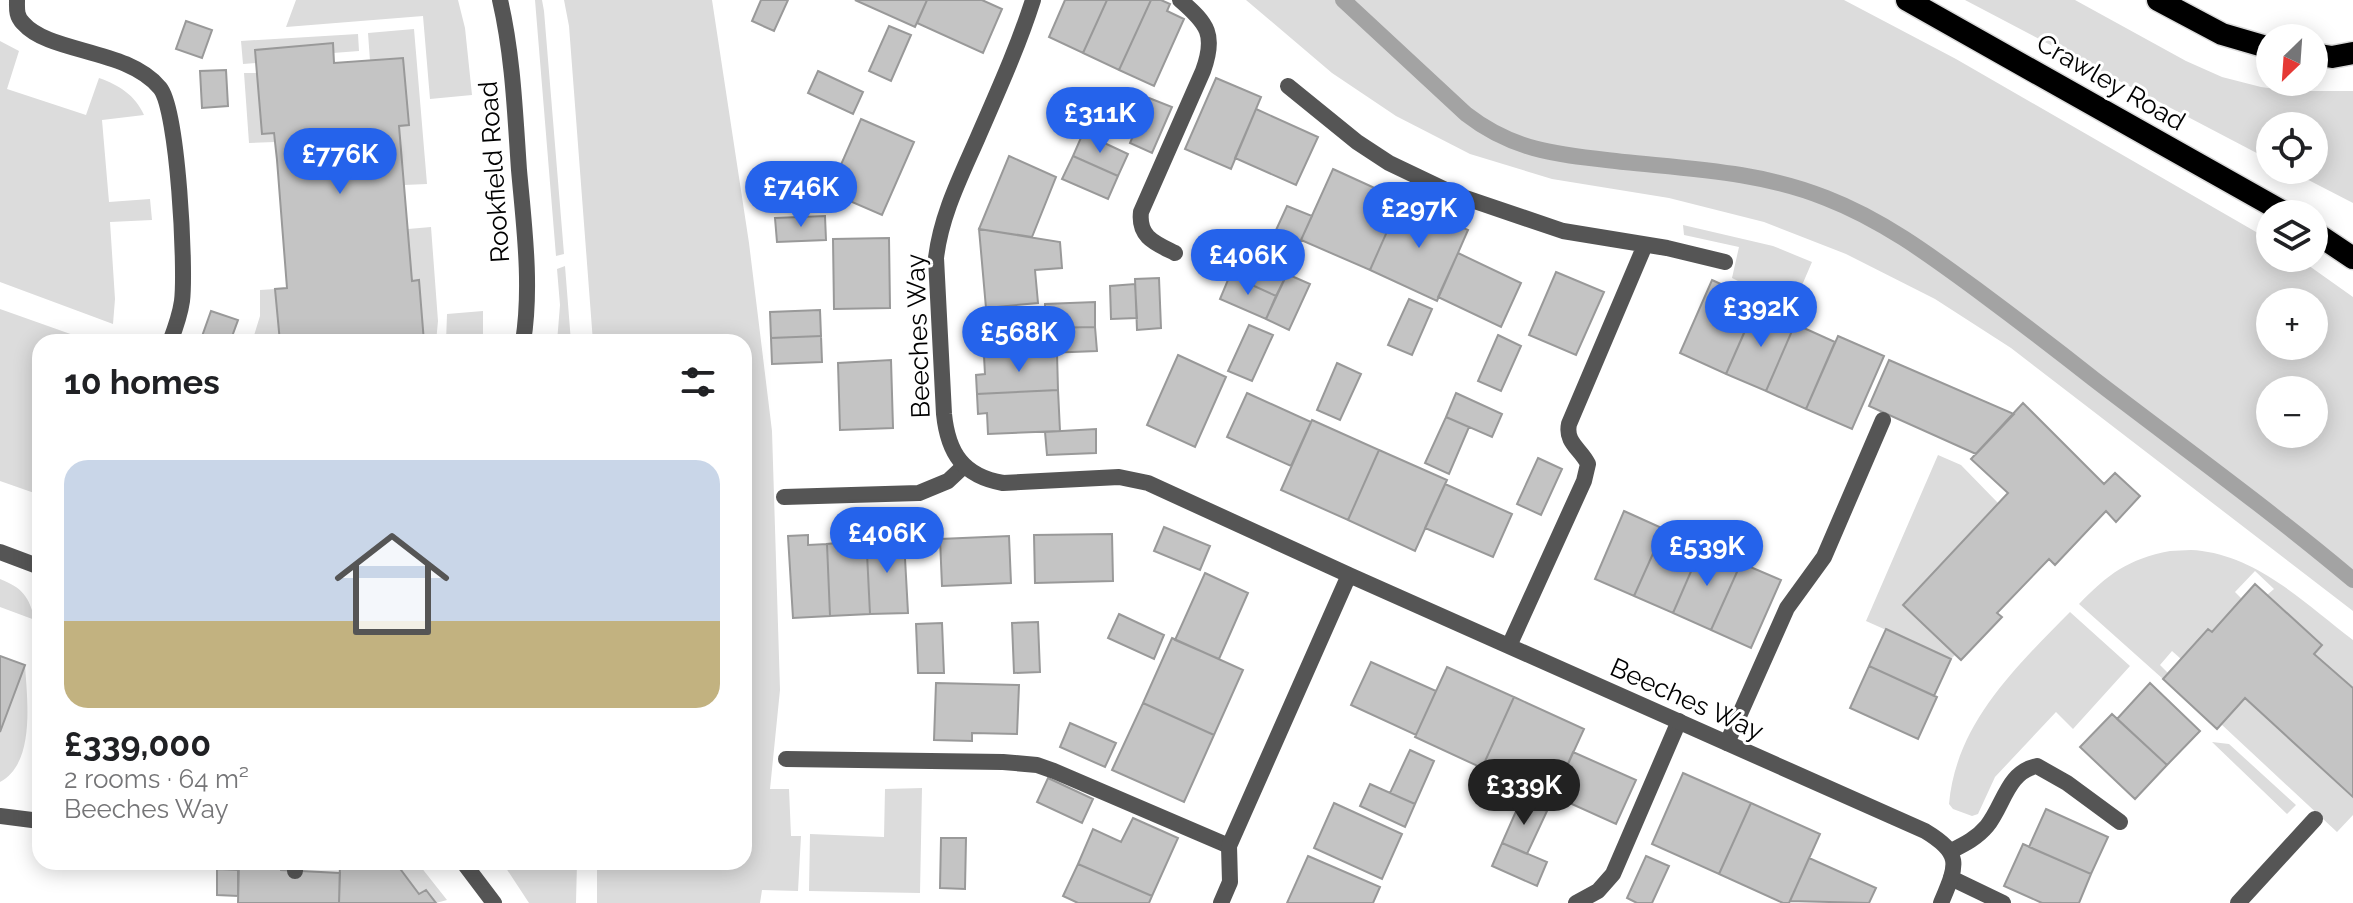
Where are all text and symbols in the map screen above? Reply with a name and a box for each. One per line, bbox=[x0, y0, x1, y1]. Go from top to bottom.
north arrow bbox=[2256, 24, 2328, 96]
map controls bbox=[2256, 24, 2328, 448]
street label: Crawley Road bbox=[2032, 27, 2190, 137]
street label: Rookfield Road bbox=[473, 80, 515, 264]
pin: £311K bbox=[1044, 87, 1156, 155]
text: £311K bbox=[1064, 98, 1136, 128]
button: locate bbox=[2256, 112, 2328, 184]
pin: £776K bbox=[284, 128, 396, 196]
text: £776K bbox=[302, 139, 378, 169]
pin: £746K bbox=[745, 161, 857, 229]
text: £746K bbox=[763, 172, 839, 202]
pin: £297K bbox=[1363, 182, 1475, 250]
text: £297K bbox=[1381, 193, 1457, 223]
button: layers bbox=[2256, 200, 2328, 272]
pin: £406K bbox=[1192, 229, 1304, 297]
text: £406K bbox=[1209, 240, 1287, 270]
street label: Beeches Way bbox=[900, 253, 936, 419]
pin: £392K bbox=[1705, 281, 1817, 349]
button: + bbox=[2256, 288, 2328, 360]
text: £392K bbox=[1723, 292, 1799, 322]
pin: £568K bbox=[963, 306, 1075, 374]
text: £568K bbox=[980, 317, 1058, 347]
icon: filters bbox=[676, 360, 720, 404]
text: 10 homes bbox=[64, 362, 220, 402]
button: − bbox=[2256, 376, 2328, 448]
pin: £406K bbox=[831, 507, 943, 575]
icon: home bbox=[320, 512, 464, 656]
text: £406K bbox=[848, 518, 926, 548]
pin: £539K bbox=[1651, 520, 1763, 588]
text: £539K bbox=[1669, 531, 1745, 561]
street label: Beeches Way bbox=[1606, 652, 1768, 746]
text: £339,000 bbox=[64, 724, 211, 764]
pin: £339K bbox=[1468, 759, 1580, 827]
text: 2 rooms · 64 m² bbox=[64, 764, 249, 794]
text: £339K bbox=[1486, 770, 1562, 800]
text: Beeches Way bbox=[64, 794, 229, 824]

